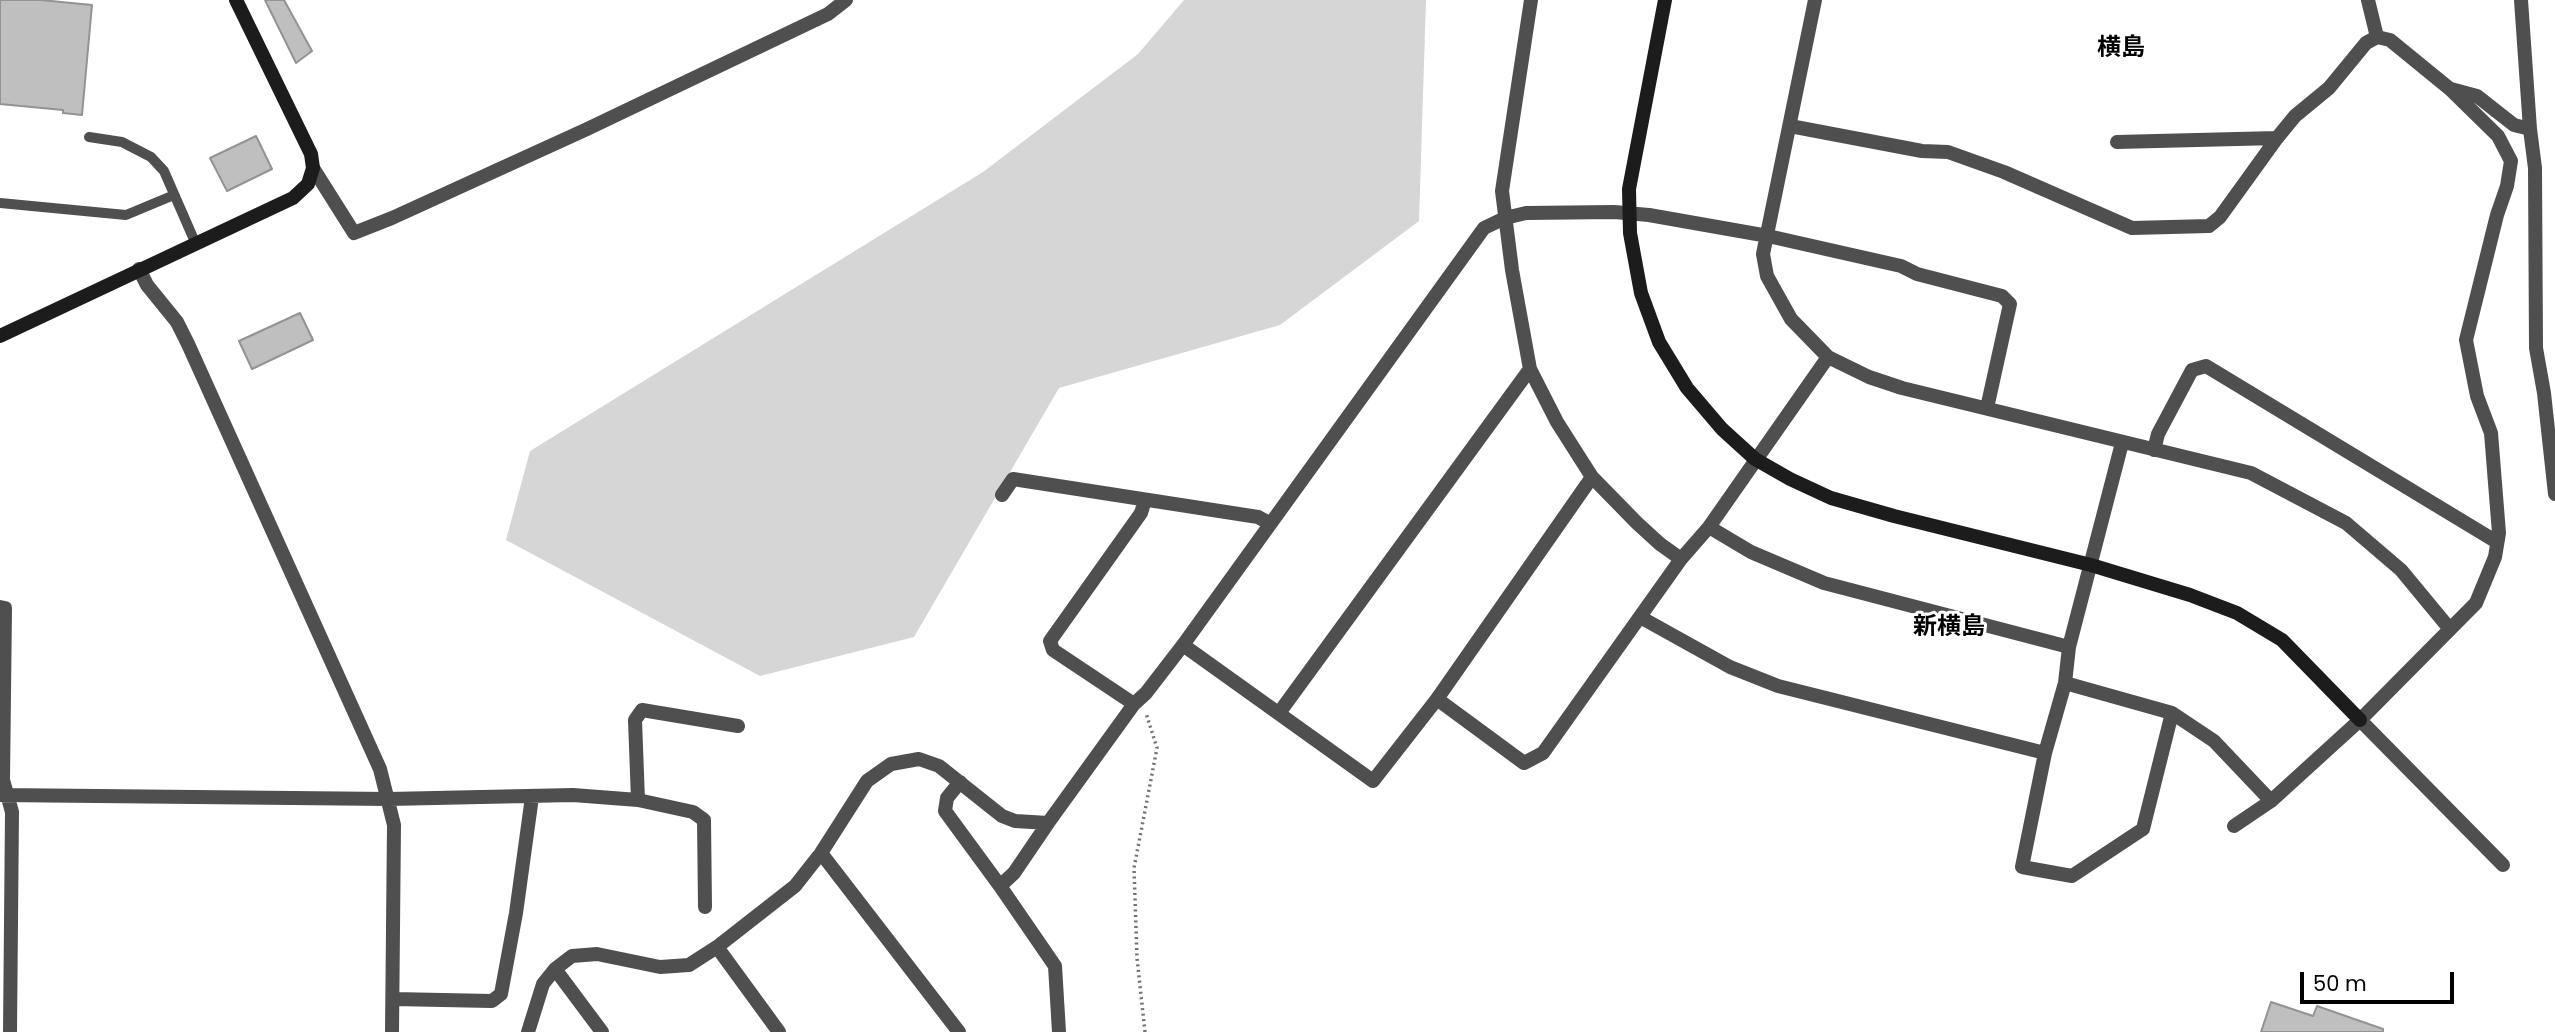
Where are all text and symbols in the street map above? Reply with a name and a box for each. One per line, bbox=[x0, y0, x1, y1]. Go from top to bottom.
district label: 横島 bbox=[2097, 35, 2145, 63]
district label: 新横島 bbox=[1913, 614, 1985, 642]
scale bar bbox=[2303, 958, 2457, 1002]
text: 50 m bbox=[2313, 969, 2367, 998]

